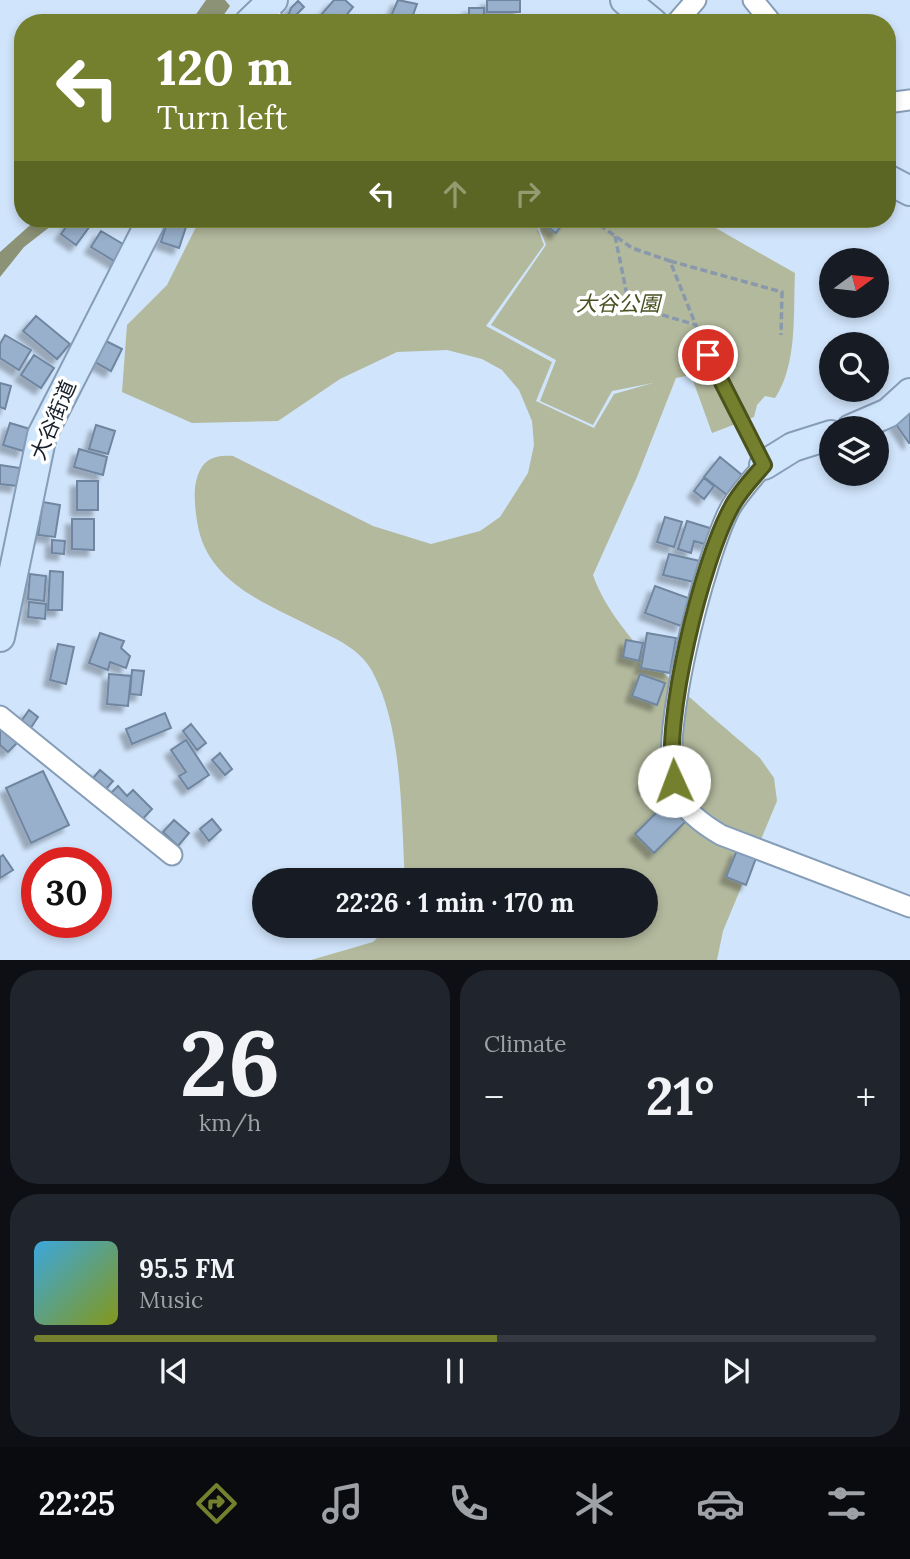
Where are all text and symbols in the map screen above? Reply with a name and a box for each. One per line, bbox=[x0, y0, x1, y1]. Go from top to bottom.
text: 120 m bbox=[157, 36, 292, 98]
icon: left bbox=[42, 42, 133, 133]
text: Turn left bbox=[157, 97, 287, 138]
icon: left bbox=[363, 175, 401, 213]
icon: ahead bbox=[436, 175, 474, 213]
icon: right bbox=[509, 175, 547, 213]
north arrow bbox=[819, 248, 889, 318]
map controls bbox=[819, 248, 889, 486]
park label: 大谷公園 bbox=[576, 290, 663, 317]
pin bbox=[678, 325, 738, 385]
button: search bbox=[819, 332, 889, 402]
icon: arrive bbox=[689, 336, 727, 374]
street label: 大谷街道 bbox=[24, 376, 82, 464]
button: layers bbox=[819, 416, 889, 486]
position arrow bbox=[637, 744, 711, 818]
speed limit sign: 30 bbox=[21, 847, 112, 938]
text: 22:26 · 1 min · 170 m bbox=[336, 886, 574, 919]
text: 26 bbox=[180, 1004, 280, 1121]
text: Climate bbox=[484, 1029, 566, 1058]
text: 21° bbox=[646, 1063, 714, 1129]
text: − bbox=[484, 1073, 504, 1121]
text: + bbox=[856, 1073, 876, 1121]
text: km/h bbox=[199, 1108, 261, 1137]
text: 95.5 FM bbox=[139, 1252, 235, 1285]
text: Music bbox=[139, 1285, 203, 1314]
icon: previous bbox=[155, 1352, 193, 1390]
icon: pause bbox=[436, 1352, 474, 1390]
icon: next bbox=[717, 1352, 755, 1390]
icon: directions bbox=[192, 1479, 241, 1528]
icon: music bbox=[318, 1479, 367, 1528]
icon: phone bbox=[444, 1479, 493, 1528]
icon: climate bbox=[570, 1479, 619, 1528]
icon: car bbox=[696, 1479, 745, 1528]
icon: filters bbox=[822, 1479, 871, 1528]
text: 22:25 bbox=[39, 1483, 115, 1524]

